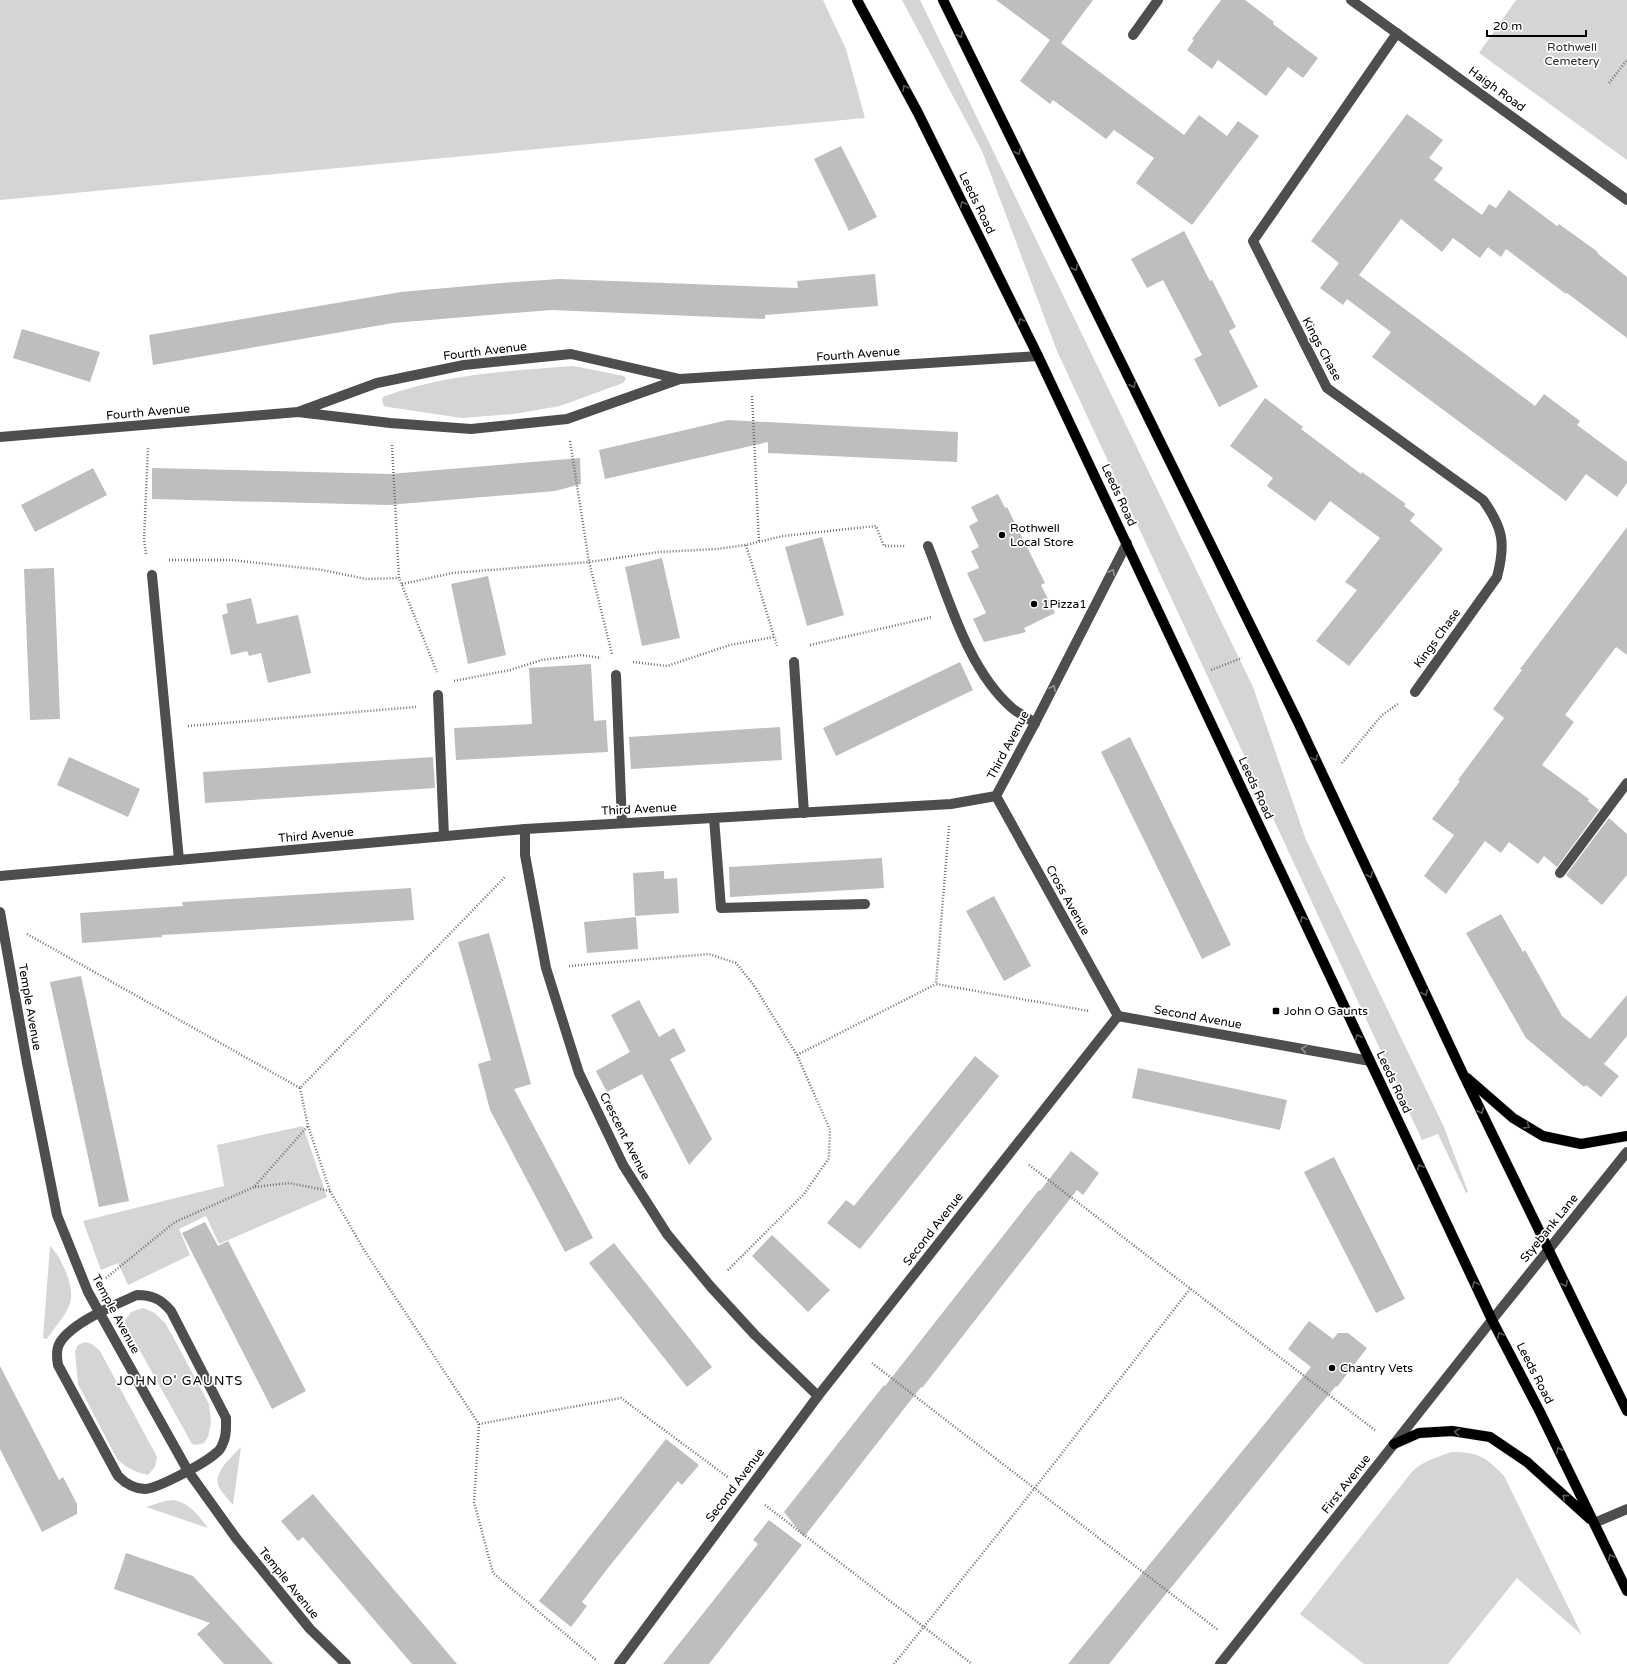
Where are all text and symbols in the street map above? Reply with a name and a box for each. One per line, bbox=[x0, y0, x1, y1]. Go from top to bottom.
scale bar bbox=[1487, 12, 1586, 38]
text: 20 m bbox=[1493, 19, 1522, 33]
one-way arrow bbox=[956, 31, 963, 38]
park label: Rothwell Cemetery bbox=[1544, 40, 1600, 68]
street label: Haigh Road bbox=[1466, 64, 1528, 114]
one-way arrow bbox=[902, 85, 909, 92]
one-way arrow bbox=[1013, 147, 1021, 155]
street label: Leeds Road bbox=[956, 170, 998, 236]
one-way arrow bbox=[961, 201, 968, 208]
one-way arrow bbox=[1070, 264, 1078, 272]
street label: Kings Chase bbox=[1299, 315, 1345, 383]
one-way arrow bbox=[1018, 317, 1026, 325]
street label: Fourth Avenue bbox=[442, 339, 528, 363]
street label: Fourth Avenue bbox=[816, 344, 901, 364]
one-way arrow bbox=[1128, 381, 1136, 388]
street label: Fourth Avenue bbox=[106, 401, 191, 423]
street label: Leeds Road bbox=[1098, 462, 1140, 528]
place label: Rothwell Local Store bbox=[1010, 521, 1074, 549]
marker: Rothwell Local Store bbox=[997, 530, 1007, 540]
one-way arrow bbox=[1107, 569, 1115, 577]
place label: 1Pizza1 bbox=[1042, 597, 1087, 611]
marker: 1Pizza1 bbox=[1029, 599, 1039, 609]
street label: Kings Chase bbox=[1411, 606, 1463, 670]
one-way arrow bbox=[1048, 685, 1056, 692]
street label: Third Avenue bbox=[984, 708, 1032, 782]
one-way arrow bbox=[1310, 753, 1318, 761]
street label: Leeds Road bbox=[1235, 755, 1277, 821]
street label: Third Avenue bbox=[601, 800, 677, 818]
street label: Third Avenue bbox=[278, 825, 354, 845]
street label: Cross Avenue bbox=[1043, 863, 1093, 937]
one-way arrow bbox=[1365, 871, 1373, 879]
one-way arrow bbox=[1300, 916, 1308, 923]
street label: Temple Avenue bbox=[15, 963, 45, 1052]
one-way arrow bbox=[1420, 989, 1428, 996]
street label: Second Avenue bbox=[1153, 1002, 1243, 1032]
place label: John O Gaunts bbox=[1284, 1004, 1368, 1018]
marker: John O Gaunts bbox=[1271, 1006, 1281, 1016]
one-way arrow bbox=[1355, 1033, 1363, 1041]
one-way arrow bbox=[1301, 1045, 1307, 1054]
street label: Leeds Road bbox=[1373, 1049, 1415, 1115]
street label: Crescent Avenue bbox=[597, 1090, 653, 1182]
one-way arrow bbox=[1476, 1107, 1484, 1114]
one-way arrow bbox=[1523, 1122, 1530, 1129]
one-way arrow bbox=[1417, 1163, 1425, 1171]
street label: Second Avenue bbox=[900, 1190, 966, 1268]
street label: Styebank Lane bbox=[1517, 1191, 1581, 1265]
street label: Temple Avenue bbox=[89, 1272, 143, 1356]
one-way arrow bbox=[1560, 1280, 1568, 1288]
one-way arrow bbox=[1472, 1281, 1480, 1289]
one-way arrow bbox=[1497, 1331, 1505, 1339]
street label: Leeds Road bbox=[1514, 1340, 1556, 1406]
place label: Chantry Vets bbox=[1340, 1361, 1413, 1375]
marker: Chantry Vets bbox=[1327, 1363, 1337, 1373]
district label: JOHN O' GAUNTS bbox=[117, 1373, 243, 1389]
one-way arrow bbox=[1454, 1428, 1460, 1437]
street label: Second Avenue bbox=[703, 1445, 767, 1525]
one-way arrow bbox=[1556, 1447, 1564, 1455]
street label: First Avenue bbox=[1319, 1452, 1374, 1516]
one-way arrow bbox=[1563, 1495, 1570, 1502]
street label: Temple Avenue bbox=[256, 1544, 322, 1622]
one-way arrow bbox=[1608, 1554, 1616, 1561]

